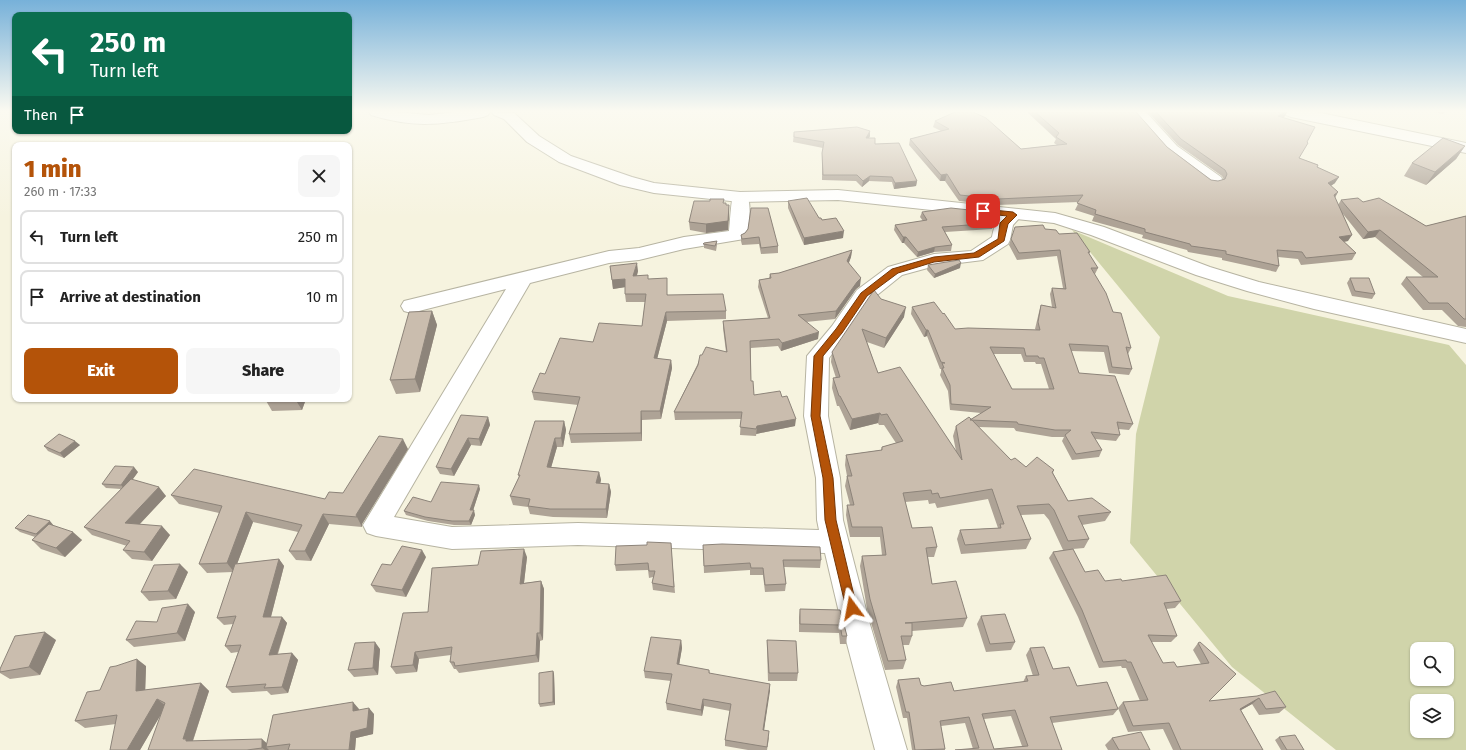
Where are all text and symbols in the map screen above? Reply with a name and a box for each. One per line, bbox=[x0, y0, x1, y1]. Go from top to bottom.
text: 250 m bbox=[90, 26, 166, 59]
icon: left bbox=[24, 28, 76, 80]
text: Turn left bbox=[90, 60, 159, 82]
icon: arrive bbox=[66, 104, 88, 126]
text: Then bbox=[24, 106, 58, 124]
text: 1 min bbox=[24, 155, 82, 183]
button: close bbox=[298, 155, 340, 197]
text: 260 m · 17:33 bbox=[24, 184, 97, 199]
pin bbox=[966, 194, 1000, 228]
icon: arrive bbox=[972, 200, 994, 222]
icon: left bbox=[26, 226, 48, 248]
text: Turn left bbox=[60, 228, 118, 246]
text: 250 m bbox=[298, 228, 338, 246]
icon: arrive bbox=[26, 286, 48, 308]
text: Arrive at destination bbox=[60, 288, 201, 306]
text: 10 m bbox=[306, 288, 338, 306]
button: Exit bbox=[24, 348, 178, 394]
button: Share bbox=[186, 348, 340, 394]
position arrow bbox=[831, 587, 873, 629]
map controls bbox=[1410, 642, 1454, 738]
button: search bbox=[1410, 642, 1454, 686]
button: layers bbox=[1410, 694, 1454, 738]

